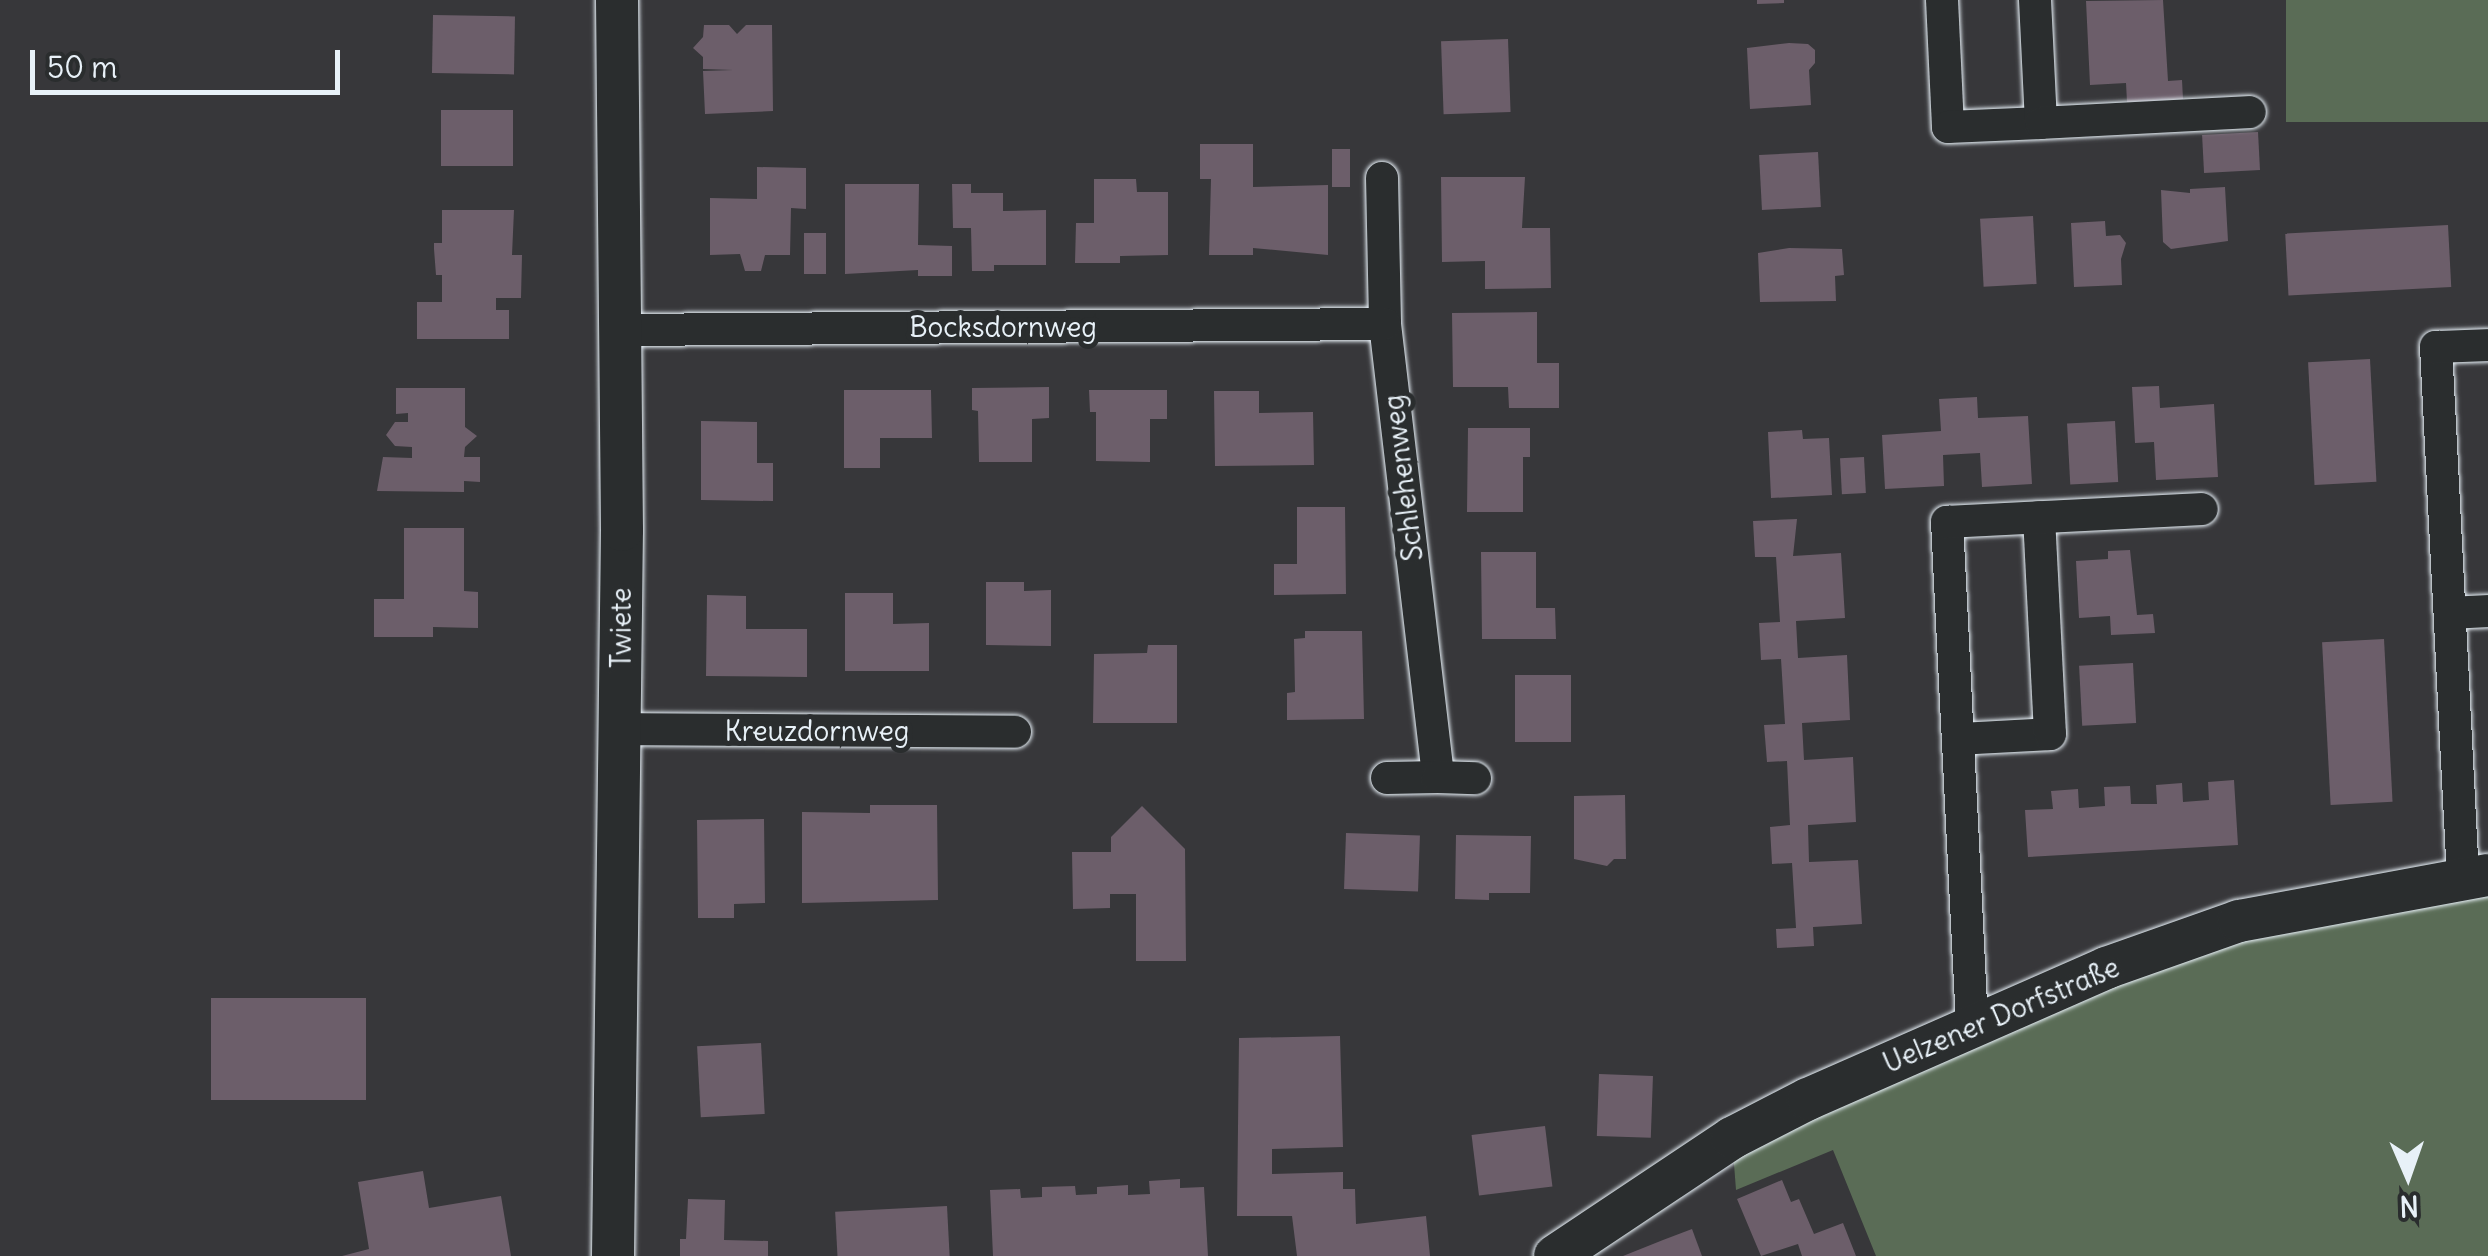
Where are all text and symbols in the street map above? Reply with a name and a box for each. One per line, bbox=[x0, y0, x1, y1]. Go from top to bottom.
scale bar bbox=[35, 30, 345, 92]
text: 50 m bbox=[47, 48, 117, 86]
street label: Bocksdornweg bbox=[909, 310, 1097, 344]
street label: Schlehenweg bbox=[1376, 393, 1430, 563]
street label: Twiete bbox=[604, 588, 638, 668]
street label: Kreuzdornweg bbox=[725, 714, 909, 748]
street label: Uelzener Dorfstraße bbox=[1878, 950, 2124, 1080]
north arrow bbox=[2358, 1126, 2458, 1226]
text: N bbox=[2399, 1188, 2419, 1224]

